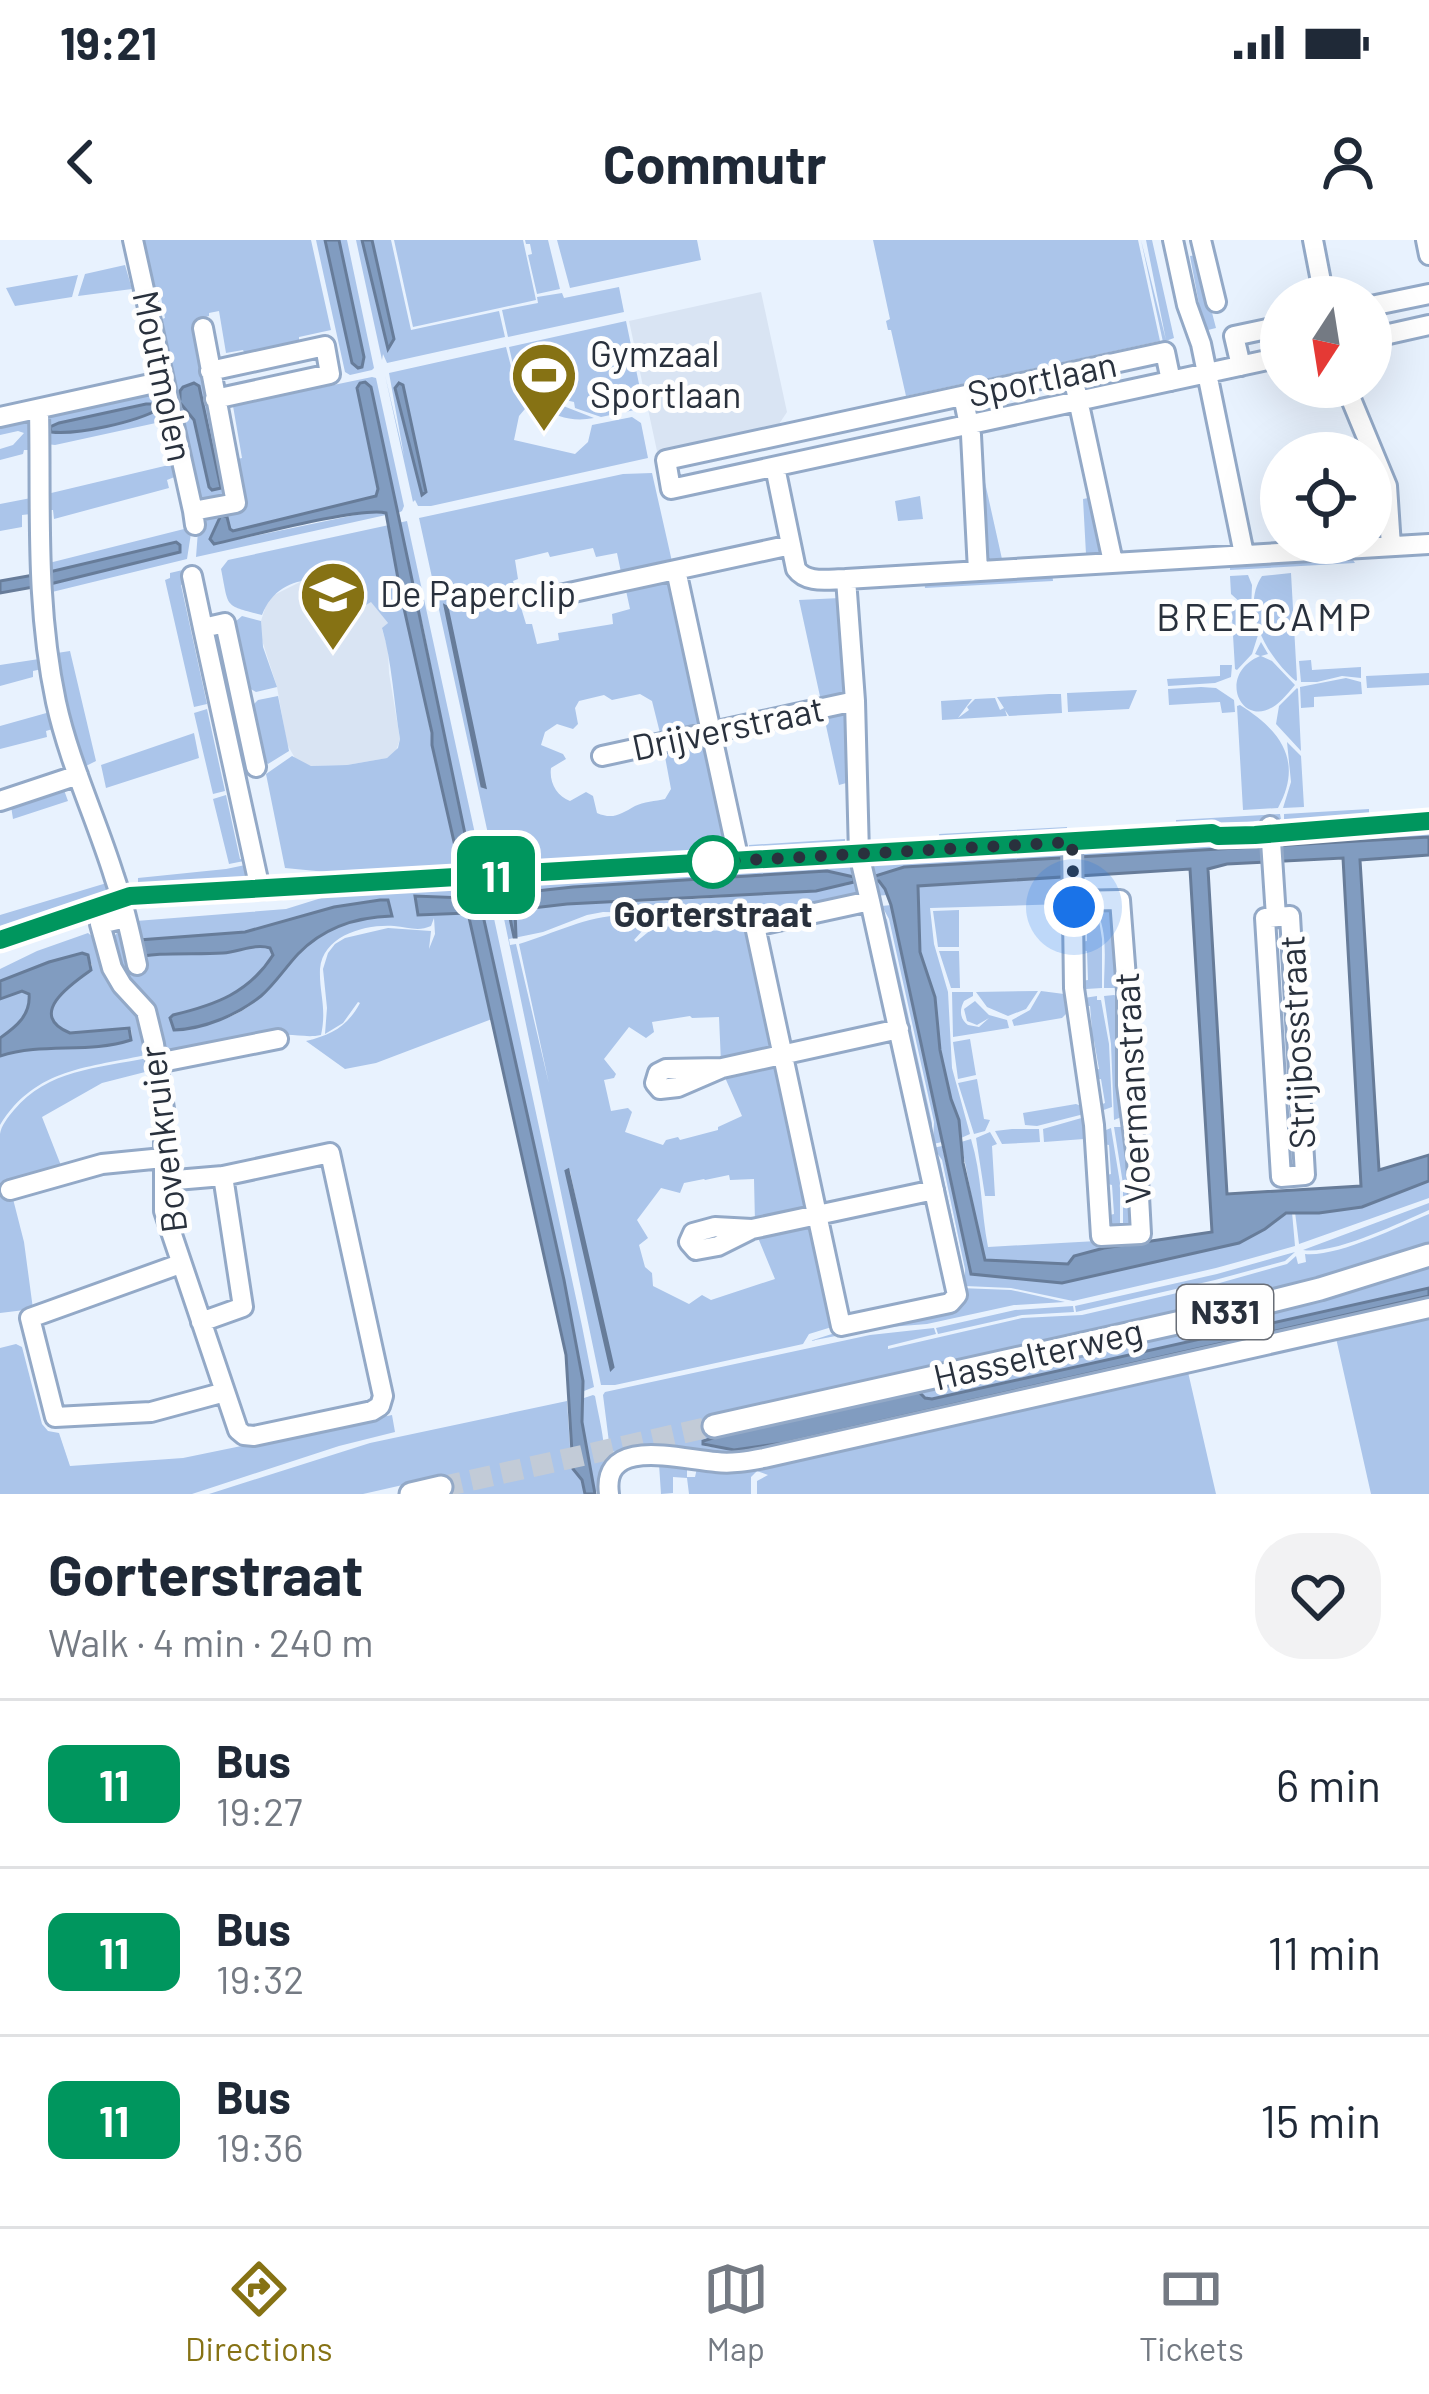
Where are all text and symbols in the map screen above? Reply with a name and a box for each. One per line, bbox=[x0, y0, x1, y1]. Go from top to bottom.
text: 19:21 bbox=[60, 15, 157, 69]
icon: back bbox=[48, 129, 114, 195]
icon: person bbox=[1315, 129, 1381, 195]
text: Commutr bbox=[603, 130, 826, 195]
north arrow bbox=[1260, 276, 1392, 408]
map controls bbox=[1260, 276, 1392, 564]
street label: Moutmolen bbox=[125, 286, 204, 465]
place label: Gymzaal Sportlaan bbox=[590, 331, 741, 415]
sports icon: Gymzaal Sportlaan bbox=[509, 340, 579, 434]
street label: Sportlaan bbox=[963, 341, 1120, 414]
button: locate bbox=[1260, 432, 1392, 564]
school or university icon: De Paperclip bbox=[298, 559, 368, 653]
place label: De Paperclip bbox=[380, 571, 576, 614]
district label: BREECAMP bbox=[1156, 592, 1374, 639]
street label: Drijverstraat bbox=[628, 685, 828, 768]
line badge: 11 bbox=[442, 836, 550, 914]
marker: Gorterstraat bbox=[688, 837, 738, 887]
text: 11 bbox=[481, 850, 511, 900]
your location bbox=[1044, 877, 1104, 937]
place label: Gorterstraat bbox=[613, 891, 813, 934]
street label: Strijbosstraat bbox=[1268, 934, 1323, 1150]
street label: Voermanstraat bbox=[1103, 971, 1158, 1205]
street label: Bovenkruier bbox=[129, 1043, 194, 1235]
road number: N331 bbox=[1177, 1285, 1273, 1339]
street label: Hasselterweg bbox=[929, 1308, 1146, 1397]
button: heart bbox=[1255, 1533, 1381, 1659]
text: Gorterstraat bbox=[48, 1539, 363, 1607]
text: Walk · 4 min · 240 m bbox=[48, 1618, 373, 1665]
text: Bus bbox=[216, 1733, 291, 1787]
text: 6 min bbox=[1276, 1757, 1381, 1811]
text: 11 bbox=[99, 1759, 129, 1809]
text: 19:27 bbox=[216, 1787, 303, 1834]
text: Bus bbox=[216, 1901, 291, 1955]
text: 11 min bbox=[1267, 1925, 1381, 1979]
text: 11 bbox=[99, 1927, 129, 1977]
text: 19:32 bbox=[216, 1955, 304, 2002]
text: Bus bbox=[216, 2069, 291, 2123]
text: 15 min bbox=[1260, 2093, 1381, 2147]
text: 11 bbox=[99, 2095, 129, 2145]
text: 19:36 bbox=[216, 2123, 303, 2170]
tab: Directions bbox=[185, 2256, 333, 2368]
tab: Map bbox=[703, 2256, 769, 2368]
tab: Tickets bbox=[1139, 2256, 1244, 2368]

